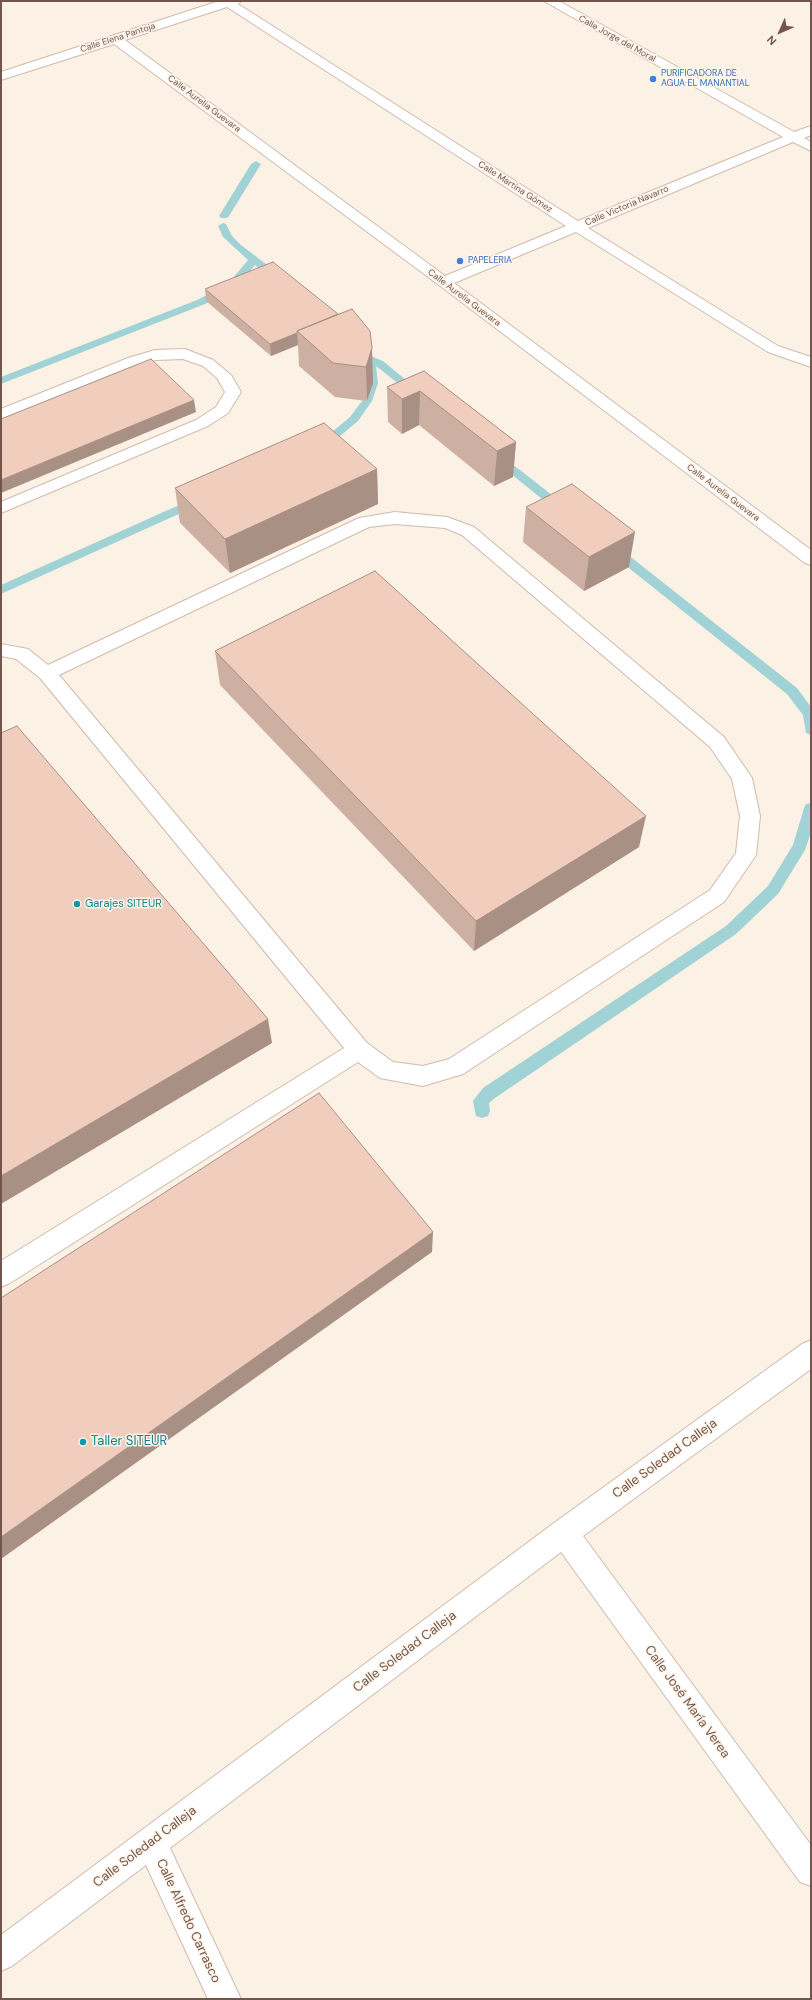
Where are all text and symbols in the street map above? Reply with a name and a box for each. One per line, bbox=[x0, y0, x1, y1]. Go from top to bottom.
north arrow bbox=[760, 12, 800, 52]
street label: Calle Jorge del Moral bbox=[577, 13, 657, 65]
street label: Calle Elena Pantoja bbox=[79, 21, 157, 55]
text: N bbox=[764, 33, 779, 48]
place label: PURIFICADORA DE AGUA EL MANANTIAL bbox=[661, 69, 749, 90]
street label: Calle Aurelia Guevara bbox=[166, 73, 242, 135]
marker: PURIFICADORA DE AGUA EL MANANTIAL bbox=[648, 74, 658, 84]
street label: Calle Martina Gómez bbox=[476, 159, 554, 215]
street label: Calle Victoria Navarro bbox=[584, 183, 670, 229]
marker: PAPELERIA bbox=[455, 256, 465, 266]
place label: PAPELERIA bbox=[468, 256, 512, 266]
street label: Calle Aurelia Guevara bbox=[426, 267, 502, 329]
street label: Calle Aurelia Guevara bbox=[685, 462, 761, 524]
place label: Garajes SITEUR bbox=[85, 897, 162, 911]
marker: Garajes SITEUR bbox=[72, 899, 82, 909]
street label: Calle Soledad Calleja bbox=[610, 1416, 720, 1502]
place label: Taller SITEUR bbox=[91, 1434, 167, 1450]
marker: Taller SITEUR bbox=[78, 1437, 88, 1447]
street label: Calle Soledad Calleja bbox=[350, 1608, 460, 1696]
street label: Calle José María Verea bbox=[641, 1643, 733, 1761]
street label: Calle Soledad Calleja bbox=[90, 1803, 200, 1891]
street label: Calle Alfredo Carrasco bbox=[152, 1857, 224, 1985]

